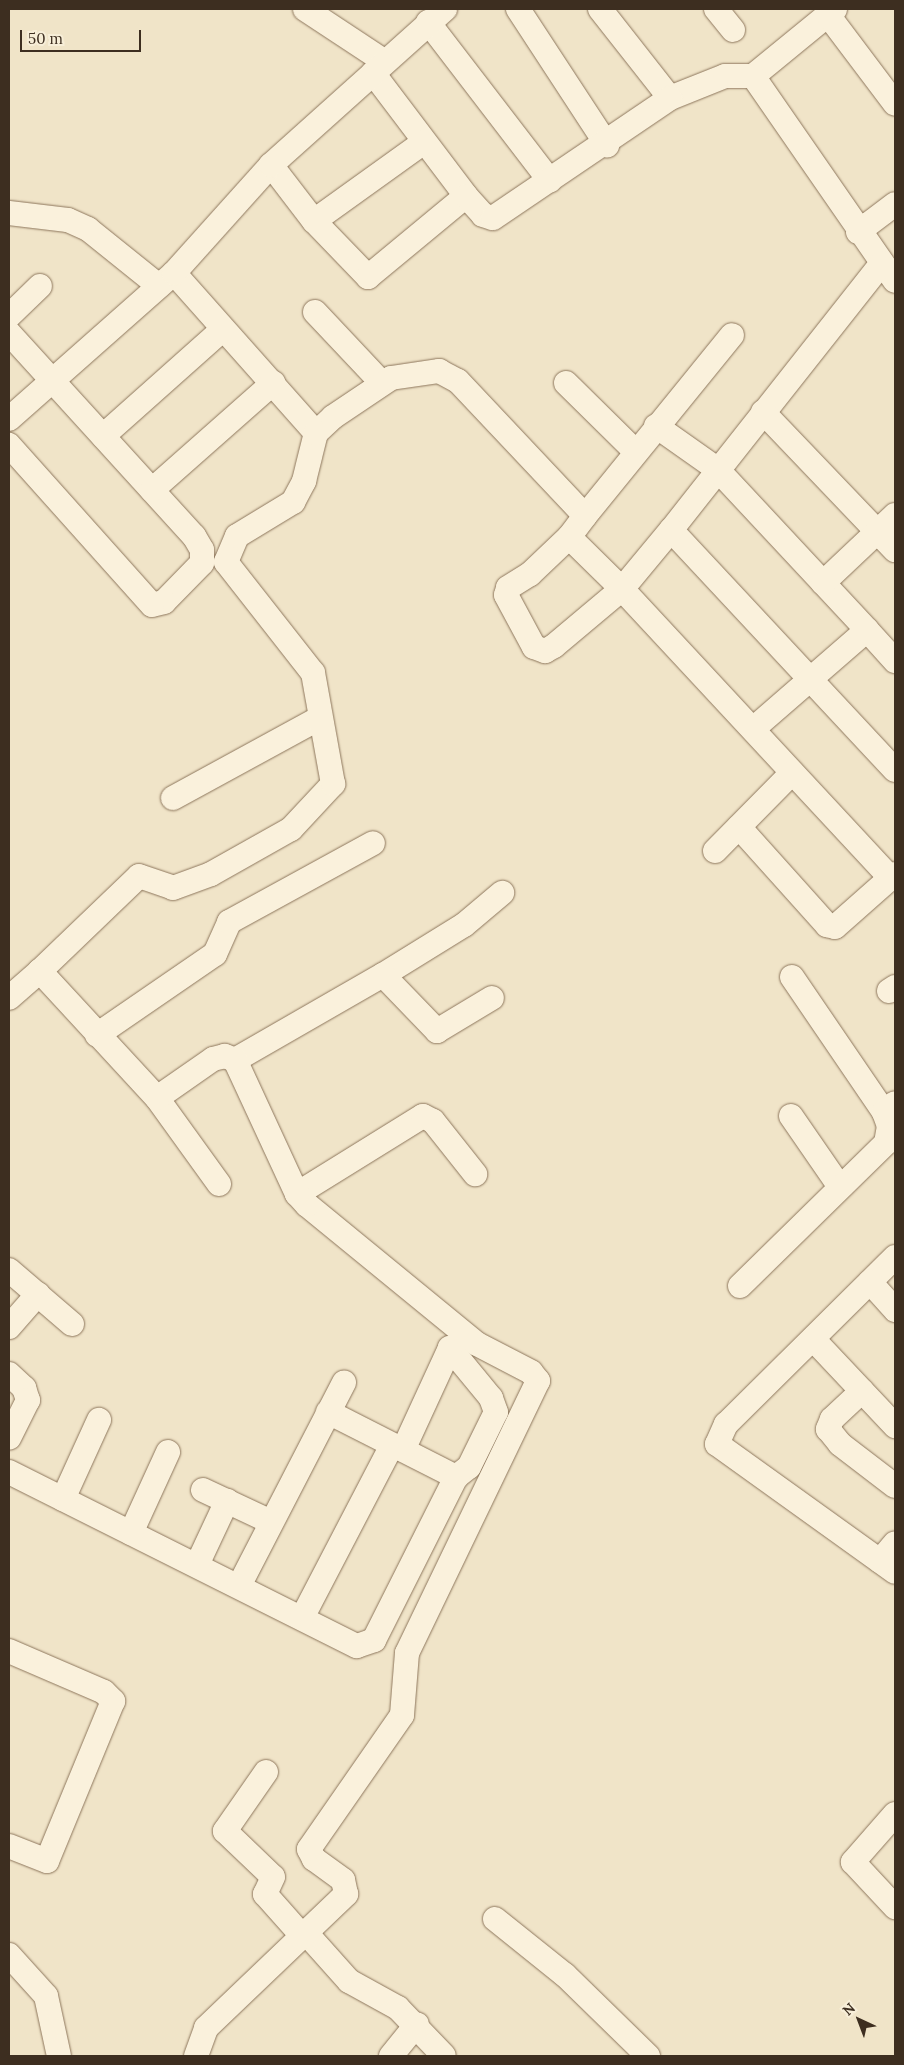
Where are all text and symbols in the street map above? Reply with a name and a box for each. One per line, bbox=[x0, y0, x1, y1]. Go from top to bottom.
scale bar bbox=[22, 20, 144, 52]
text: 50 m bbox=[28, 29, 63, 48]
north arrow bbox=[834, 1995, 884, 2045]
text: N bbox=[839, 1999, 859, 2019]

